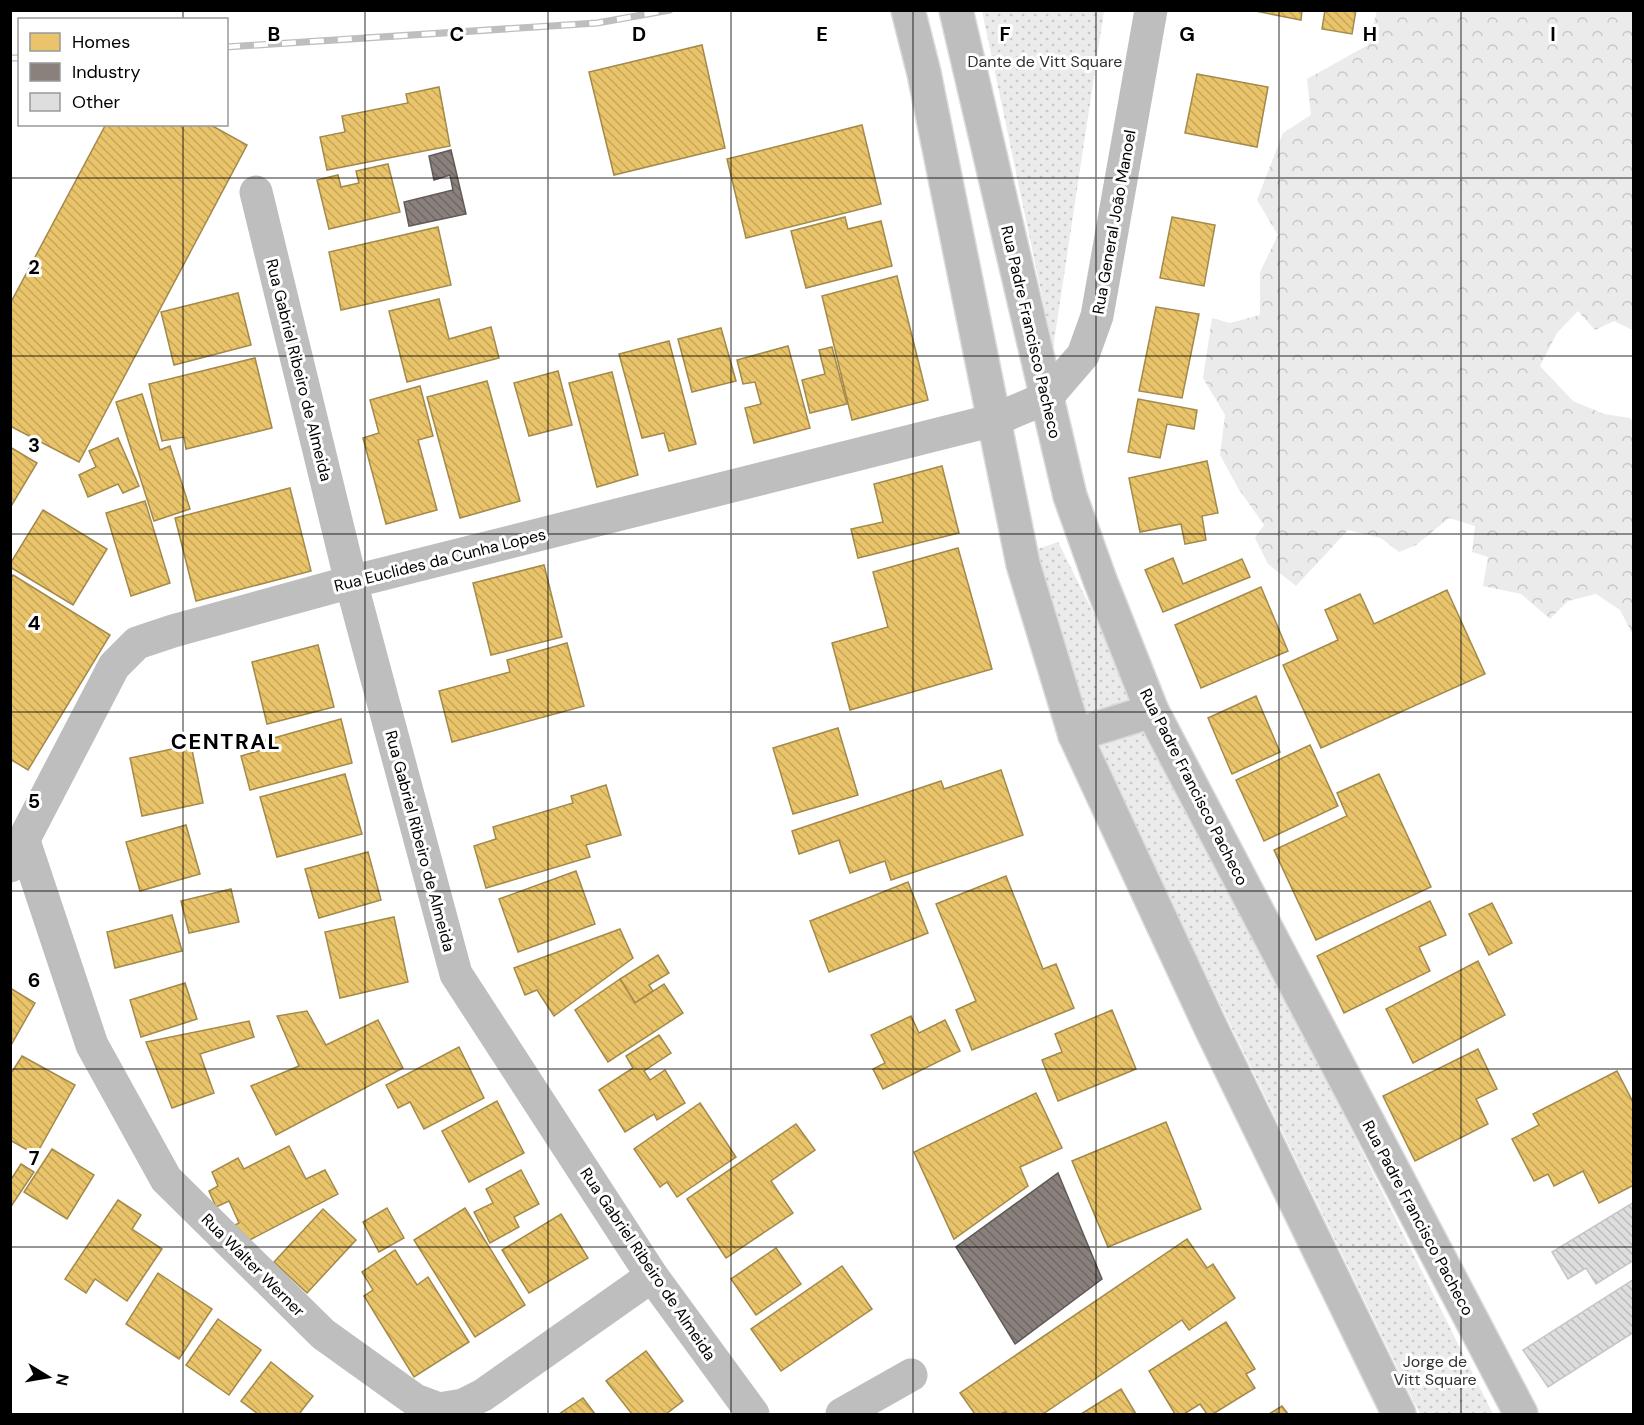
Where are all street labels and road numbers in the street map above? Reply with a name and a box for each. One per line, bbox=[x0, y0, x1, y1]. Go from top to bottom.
street label: Rua General João Manoel bbox=[1087, 128, 1141, 316]
street label: Rua Padre Francisco Pacheco bbox=[996, 223, 1066, 441]
street label: Rua Gabriel Ribeiro de Almeida bbox=[261, 257, 337, 483]
street label: Rua Euclides da Cunha Lopes bbox=[332, 524, 548, 596]
street label: Rua Padre Francisco Pacheco bbox=[1135, 685, 1253, 889]
street label: Rua Gabriel Ribeiro de Almeida bbox=[380, 728, 460, 954]
street label: Rua Padre Francisco Pacheco bbox=[1358, 1117, 1478, 1319]
street label: Rua Gabriel Ribeiro de Almeida bbox=[575, 1163, 721, 1365]
street label: Rua Walter Werner bbox=[197, 1209, 309, 1321]

